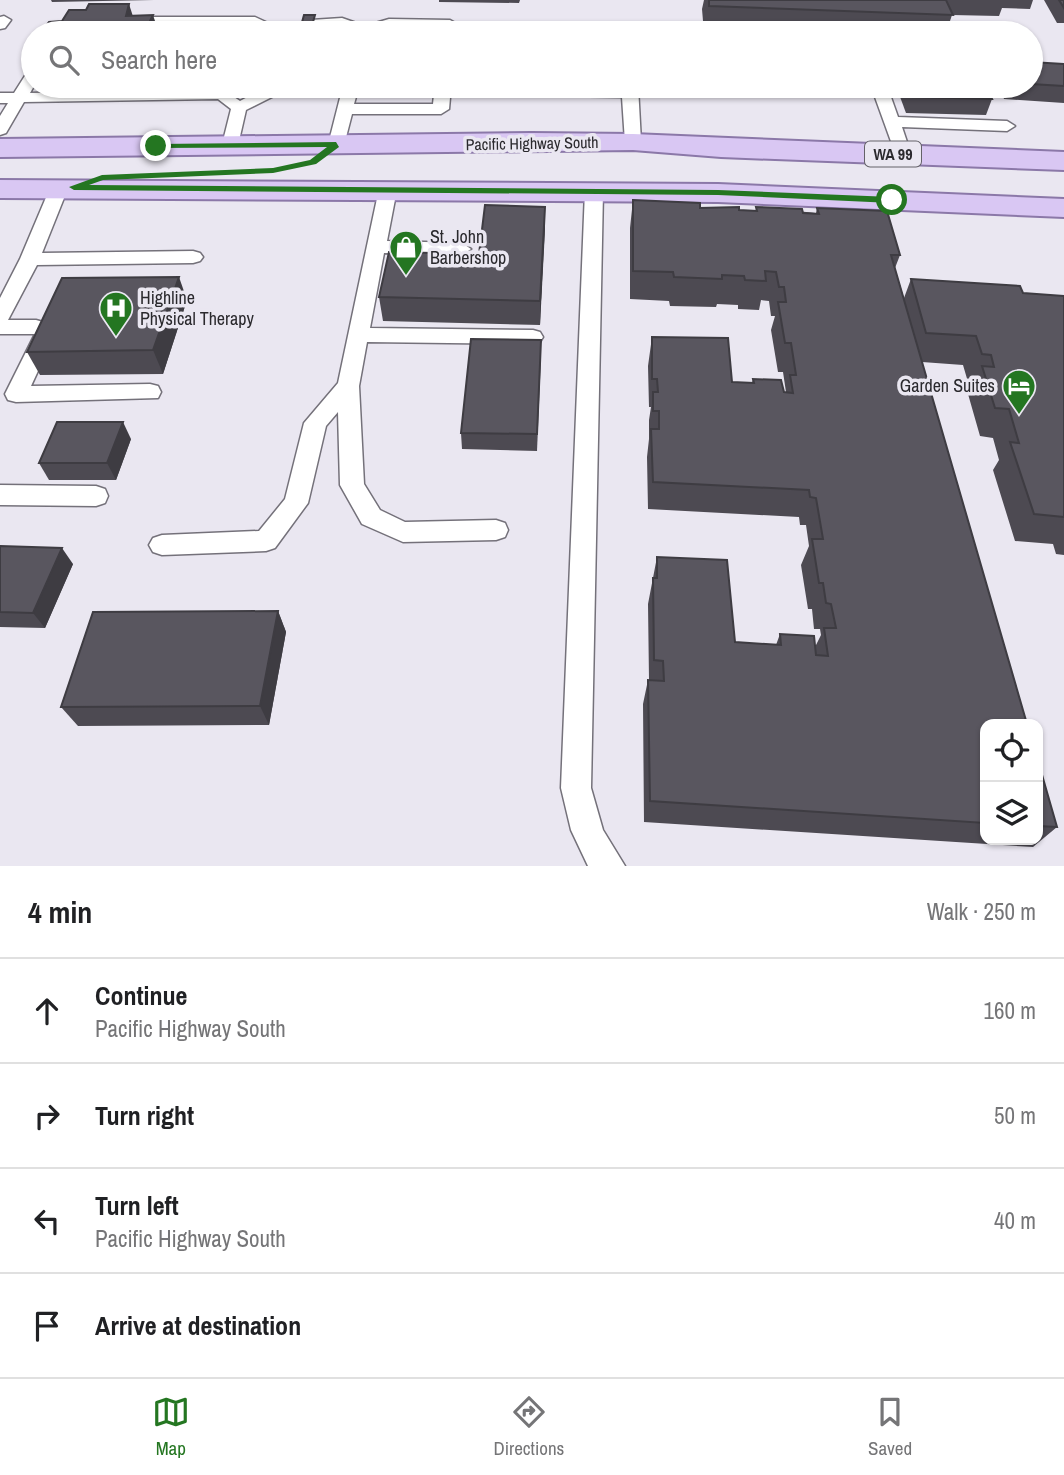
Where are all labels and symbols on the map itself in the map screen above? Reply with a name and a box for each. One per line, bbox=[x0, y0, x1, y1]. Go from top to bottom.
route end bbox=[140, 130, 171, 161]
street label: Pacific Highway South bbox=[465, 131, 599, 155]
road number: WA 99 bbox=[865, 142, 921, 166]
route start bbox=[876, 184, 907, 215]
place label: St. John Barbershop bbox=[430, 224, 506, 270]
shop icon: St. John Barbershop bbox=[387, 228, 425, 277]
place label: Highline Physical Therapy bbox=[140, 285, 254, 331]
hospital icon: Highline Physical Therapy bbox=[97, 289, 135, 338]
hotel icon: Garden Suites bbox=[1000, 367, 1038, 416]
place label: Garden Suites bbox=[900, 373, 995, 398]

